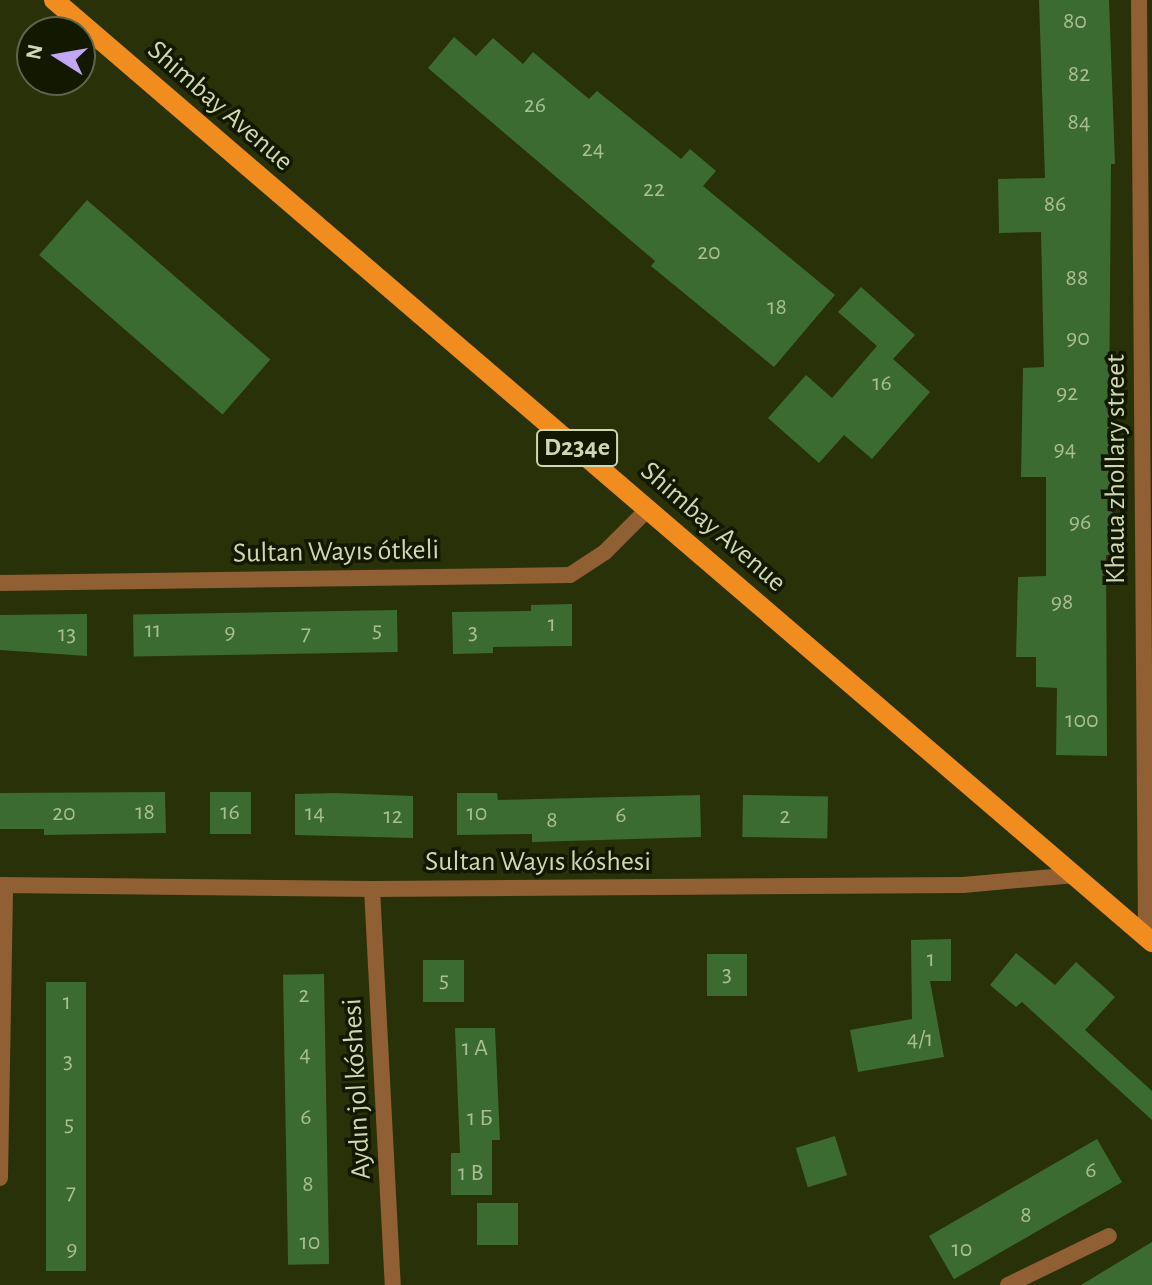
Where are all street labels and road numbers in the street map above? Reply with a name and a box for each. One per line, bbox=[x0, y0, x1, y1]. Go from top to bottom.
street label: Shimbay Avenue bbox=[140, 34, 300, 178]
street label: Khaua zhollary street bbox=[1099, 354, 1133, 584]
road number: D234e bbox=[535, 426, 619, 470]
street label: Shimbay Avenue bbox=[633, 455, 793, 599]
street label: Sultan Wayıs ótkeli bbox=[233, 533, 439, 571]
street label: Sultan Wayıs kóshesi bbox=[425, 845, 651, 879]
street label: Aydın jol kóshesi bbox=[335, 998, 379, 1180]

